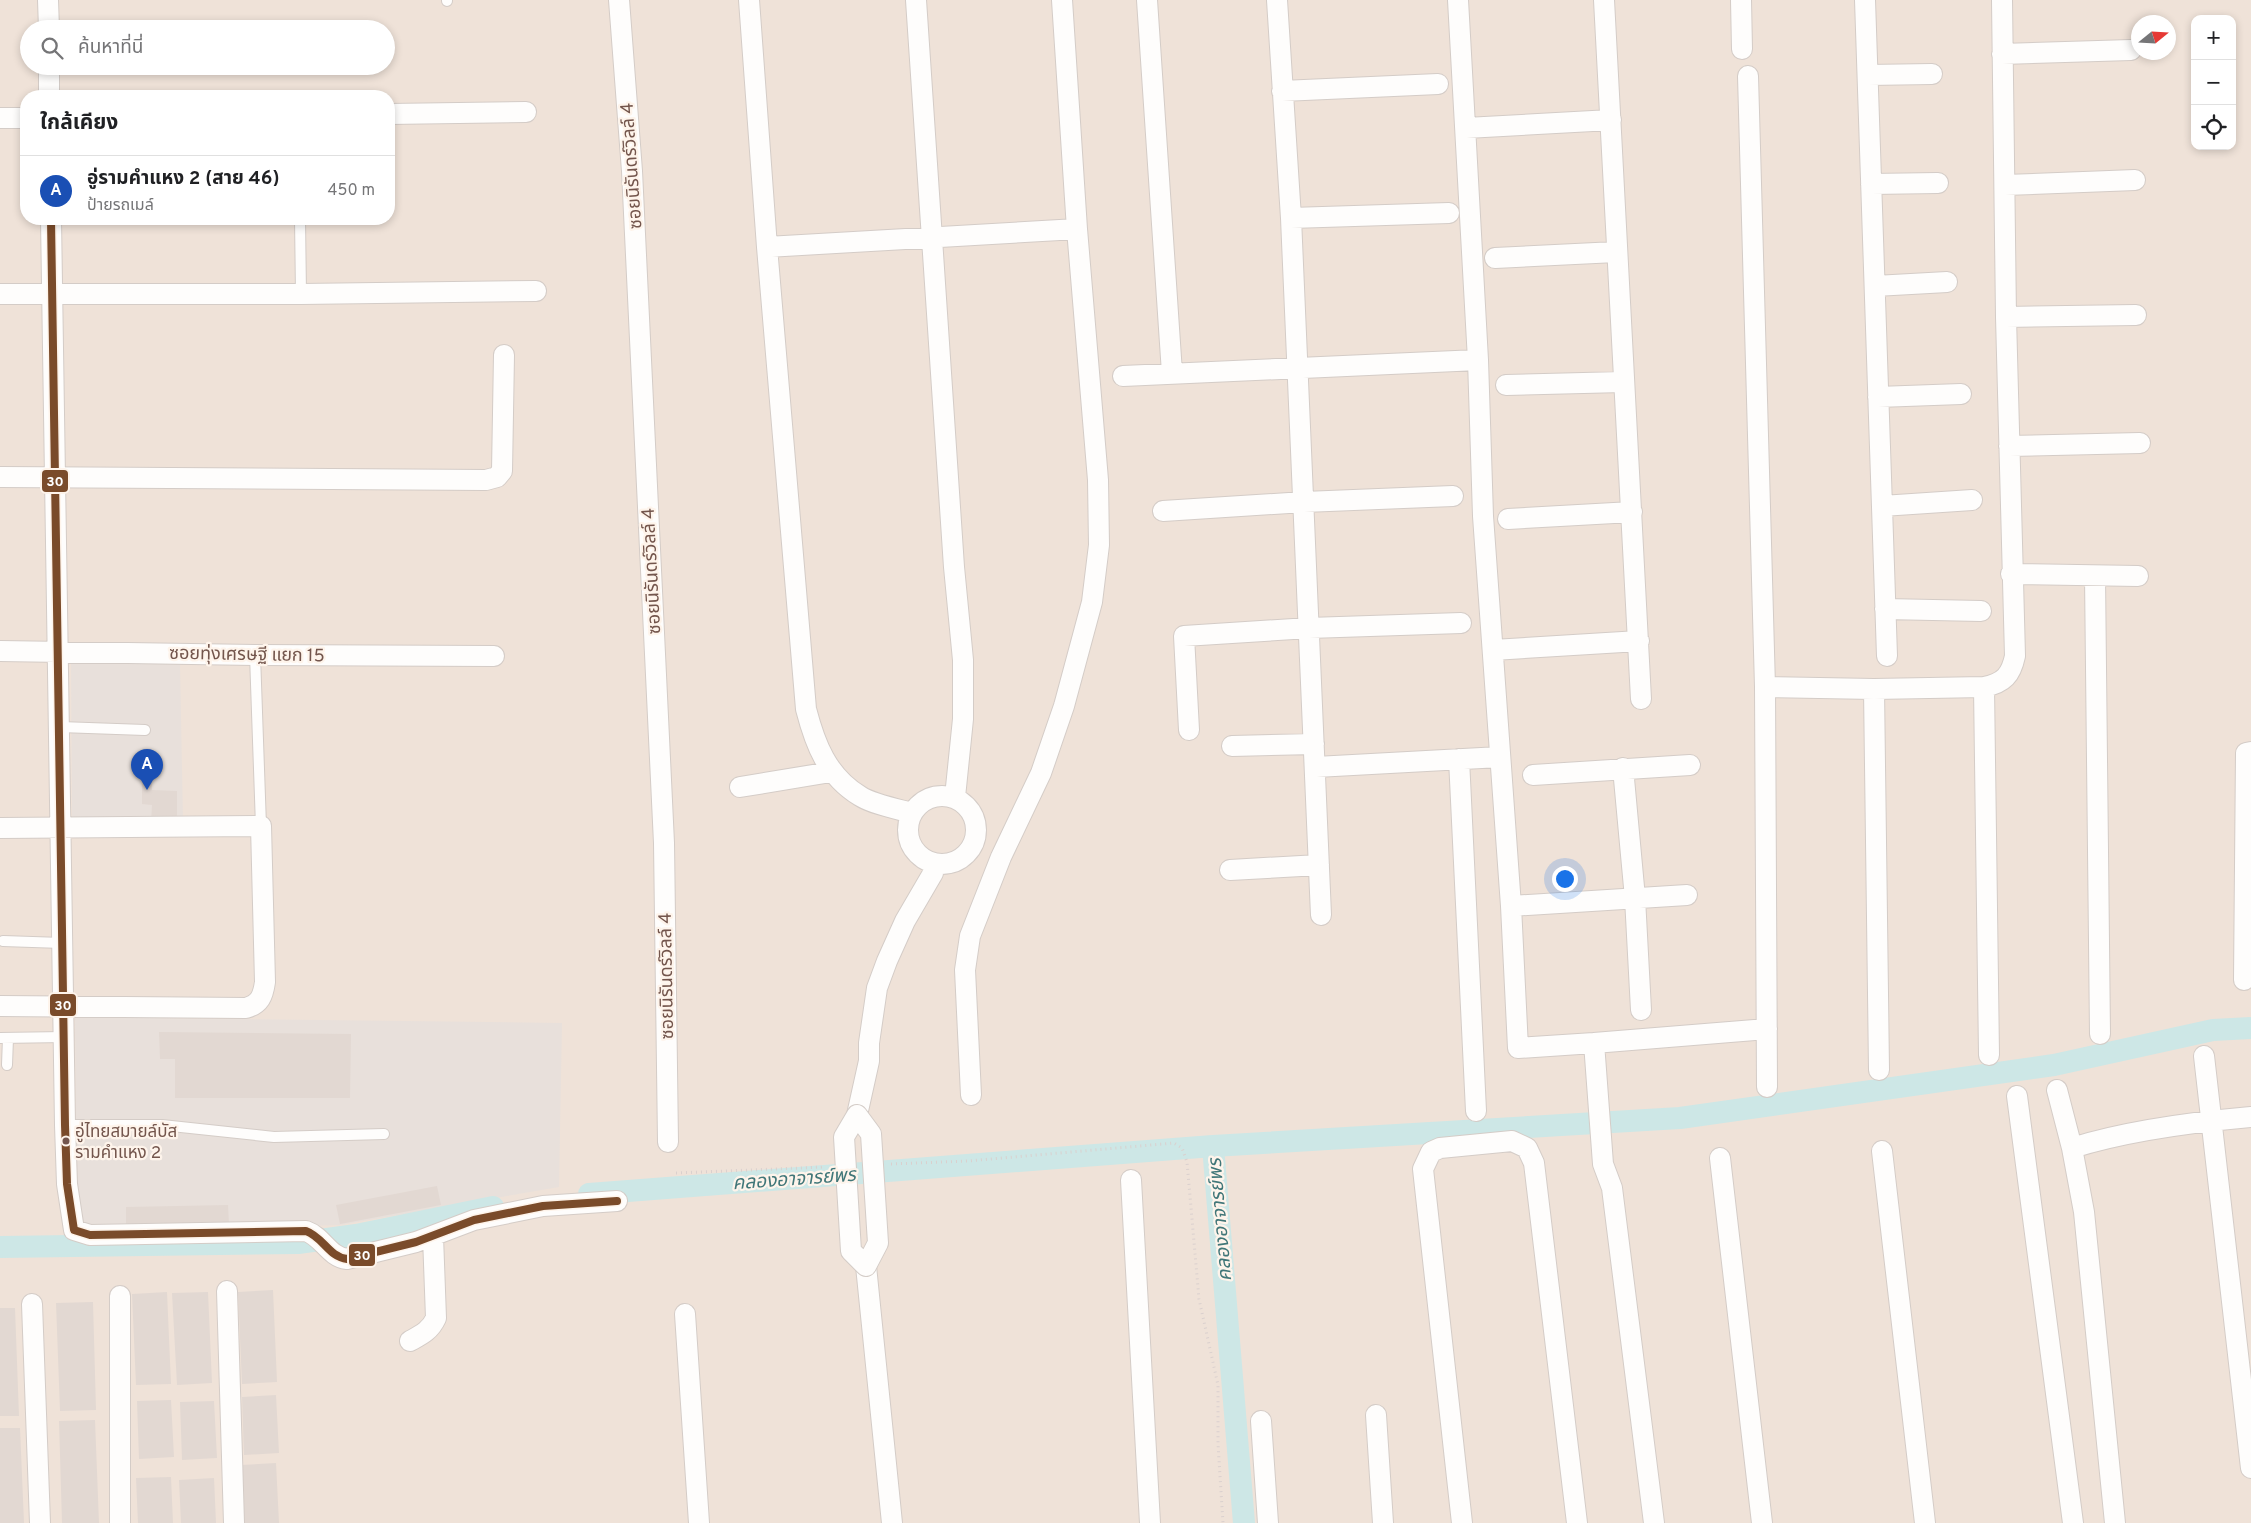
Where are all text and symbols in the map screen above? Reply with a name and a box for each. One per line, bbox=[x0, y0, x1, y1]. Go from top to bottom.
north arrow bbox=[2131, 15, 2176, 60]
map controls bbox=[2191, 15, 2236, 150]
button: + bbox=[2191, 15, 2236, 60]
search box bbox=[20, 20, 395, 75]
icon: search bbox=[38, 34, 66, 62]
text: ค้นหาที่นี่ bbox=[78, 36, 143, 60]
button: − bbox=[2191, 60, 2236, 105]
street label: ซอยนิรันดร์วิลล์ 4 bbox=[617, 102, 648, 230]
button: locate bbox=[2191, 105, 2236, 150]
text: ใกล้เคียง bbox=[40, 110, 118, 137]
text: อู่รามคำแหง 2 (สาย 46) bbox=[87, 167, 279, 191]
text: A bbox=[50, 181, 62, 201]
text: 450 m bbox=[328, 181, 375, 201]
text: ป้ายรถเมล์ bbox=[87, 196, 154, 216]
line badge: 30 bbox=[41, 469, 69, 493]
text: 30 bbox=[46, 474, 64, 491]
street label: ซอยนิรันดร์วิลล์ 4 bbox=[638, 507, 667, 635]
street label: ซอยทุ่งเศรษฐี แยก 15 bbox=[169, 643, 325, 668]
pin: A bbox=[131, 749, 163, 790]
your location bbox=[1552, 866, 1578, 892]
street label: ซอยนิรันดร์วิลล์ 4 bbox=[655, 912, 680, 1039]
line badge: 30 bbox=[49, 993, 77, 1017]
text: 30 bbox=[54, 998, 72, 1015]
place label: อู่ไทยสมายล์บัส รามคำแหง 2 bbox=[75, 1122, 178, 1165]
marker: อู่ไทยสมายล์บัส รามคำแหง 2 bbox=[61, 1136, 71, 1146]
water label: คลองอาจารย์พร bbox=[1204, 1156, 1238, 1282]
water label: คลองอาจารย์พร bbox=[732, 1164, 858, 1196]
line badge: 30 bbox=[348, 1243, 376, 1267]
text: 30 bbox=[353, 1248, 371, 1265]

